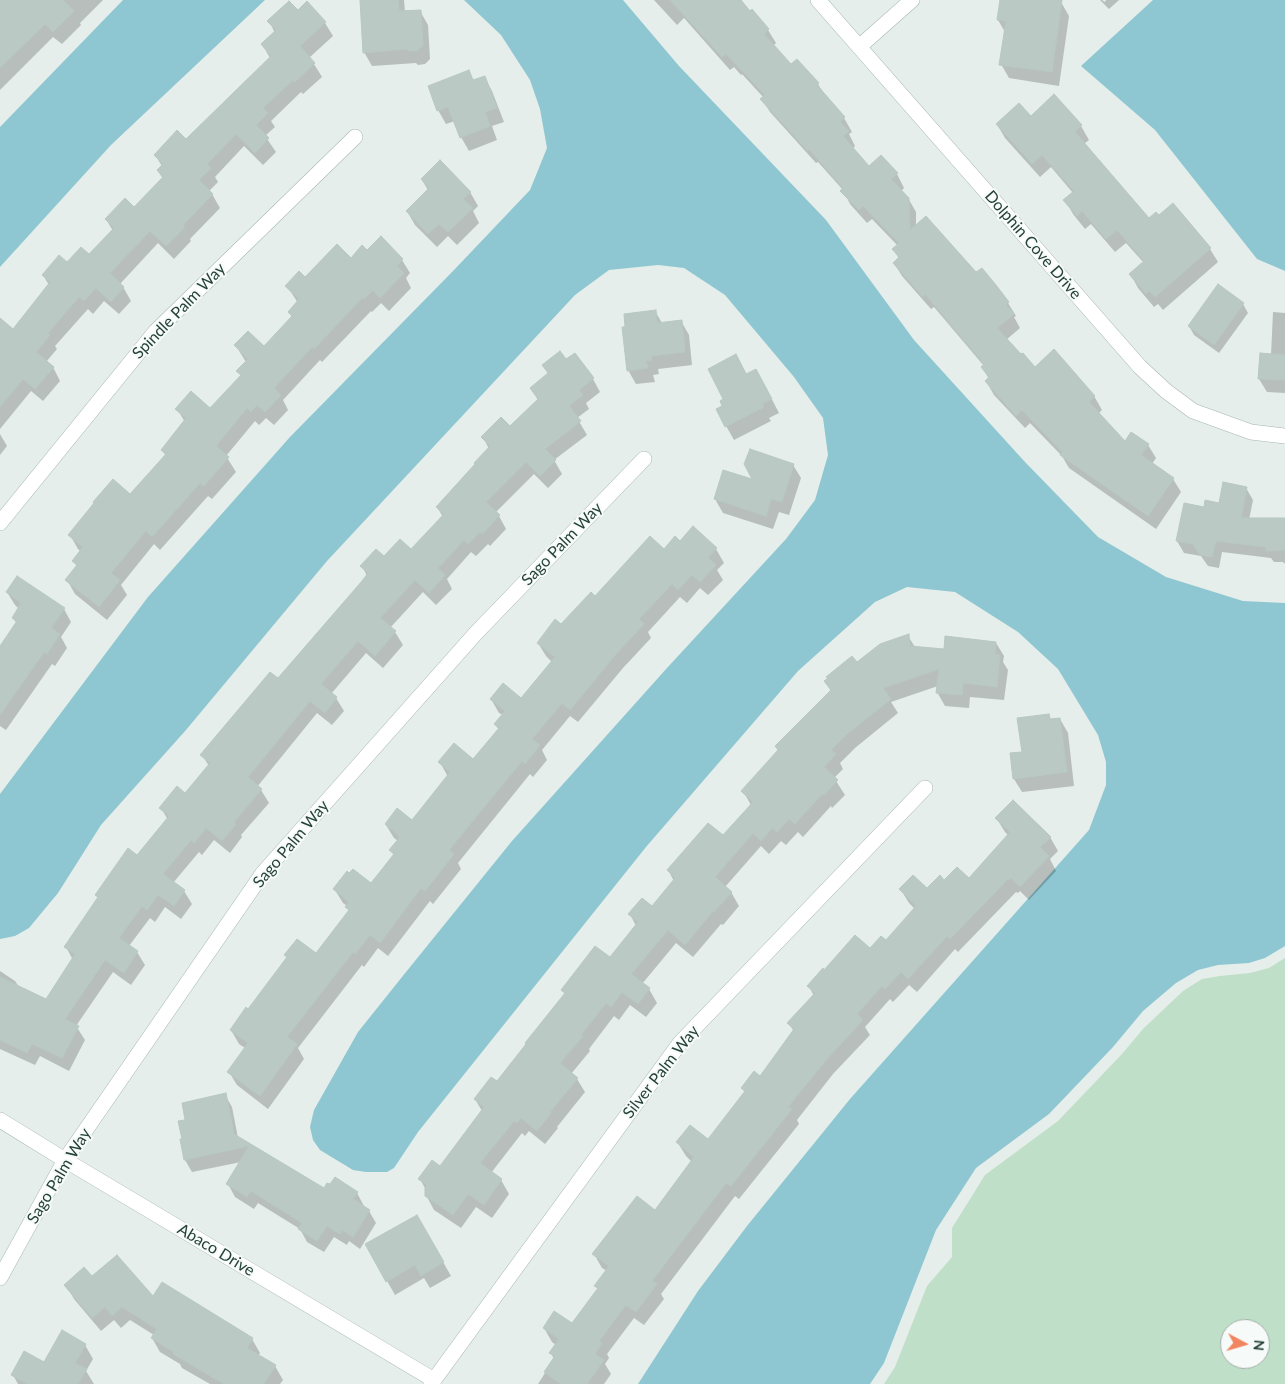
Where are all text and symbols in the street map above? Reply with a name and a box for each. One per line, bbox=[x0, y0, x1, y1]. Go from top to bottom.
street label: Dolphin Cove Drive bbox=[981, 187, 1085, 303]
street label: Spindle Palm Way bbox=[128, 259, 230, 363]
street label: Sago Palm Way bbox=[518, 499, 606, 589]
street label: Sago Palm Way bbox=[249, 797, 333, 891]
street label: Silver Palm Way bbox=[619, 1022, 703, 1122]
street label: Sago Palm Way bbox=[23, 1125, 95, 1227]
street label: Abaco Drive bbox=[174, 1219, 258, 1281]
north arrow bbox=[1220, 1319, 1270, 1369]
text: N bbox=[1250, 1339, 1268, 1352]

